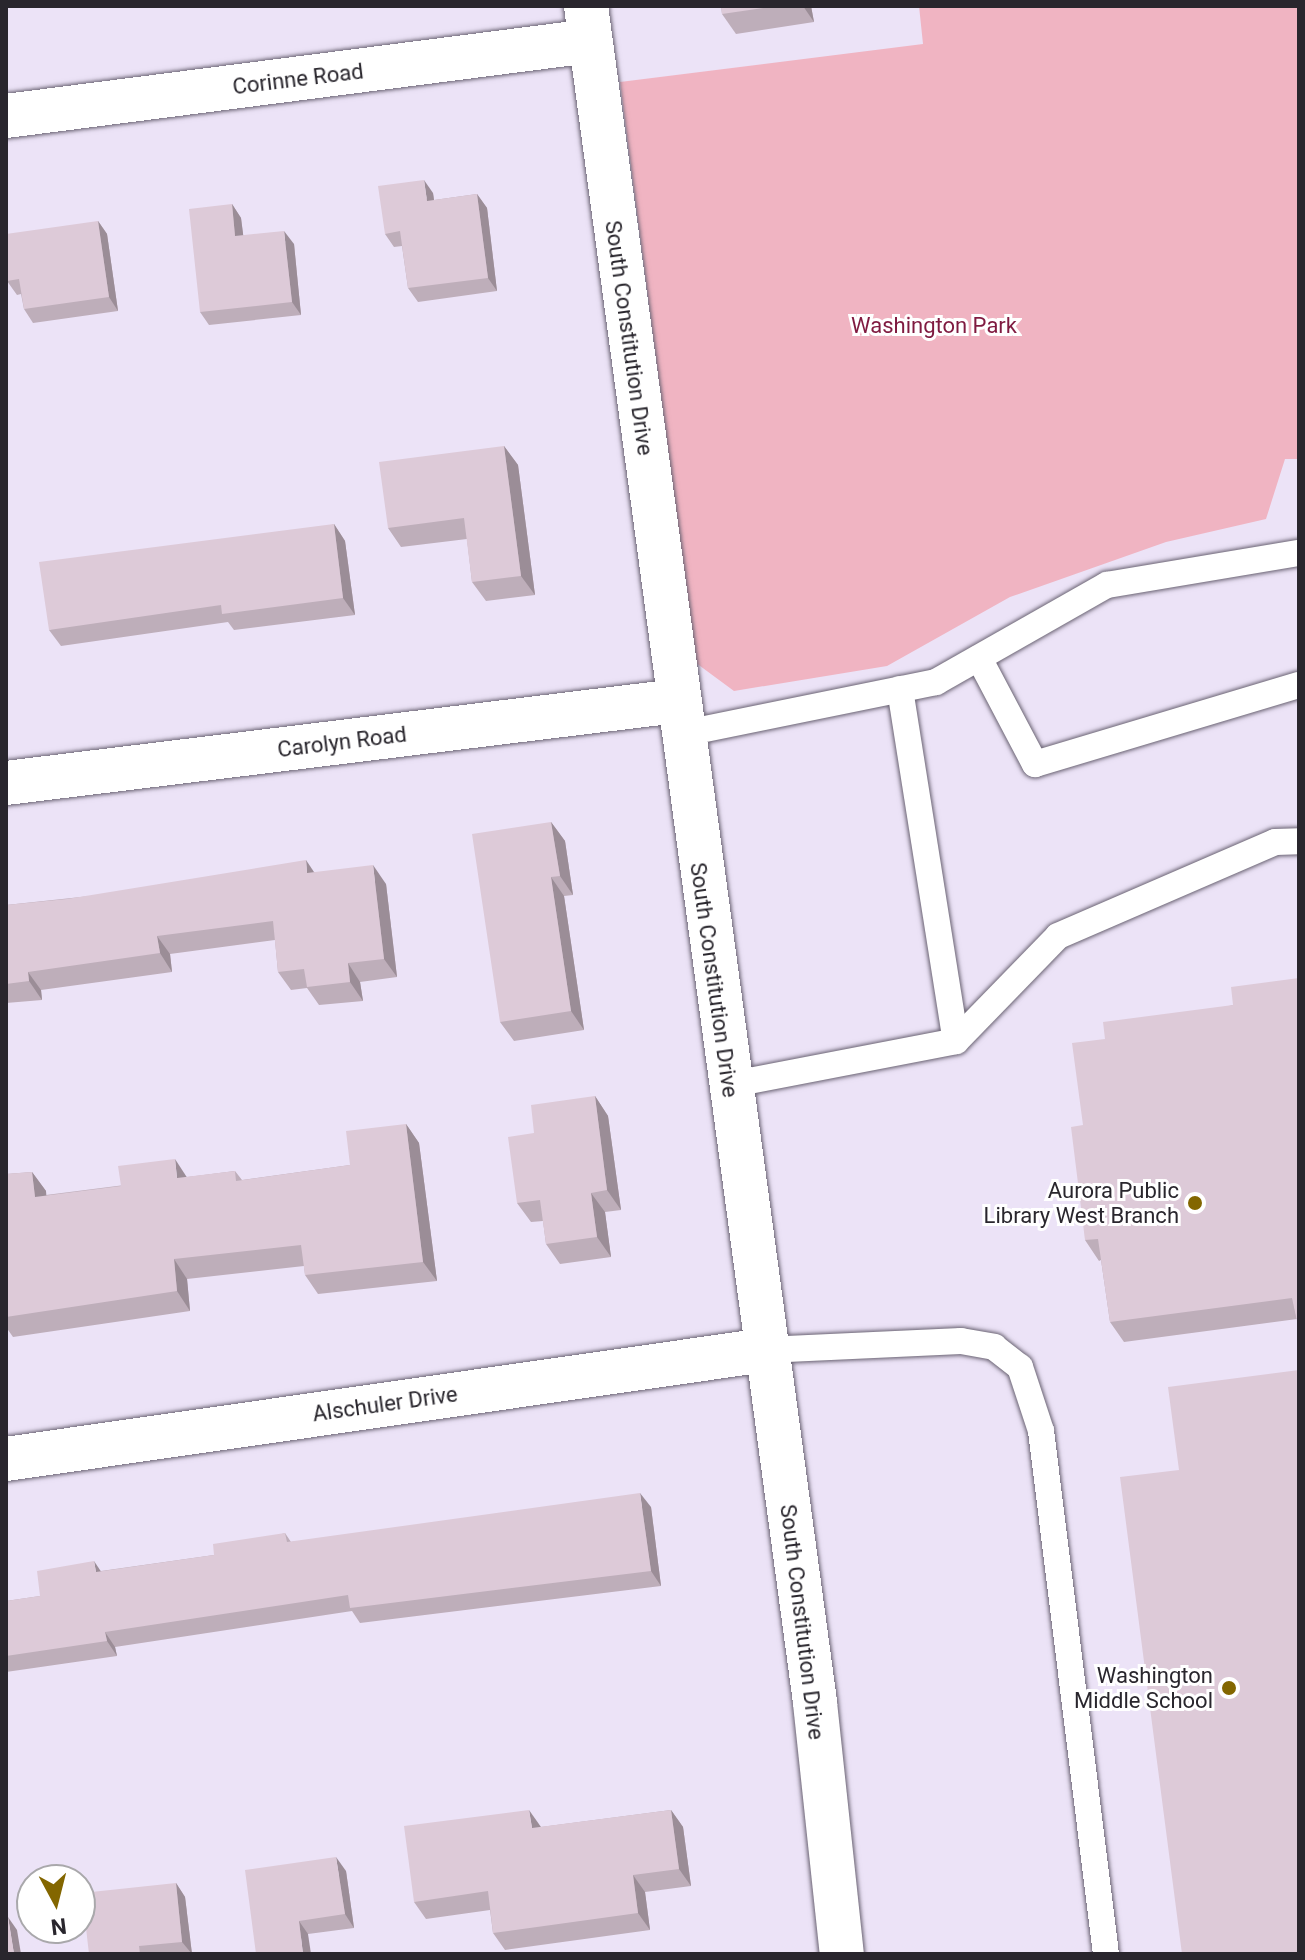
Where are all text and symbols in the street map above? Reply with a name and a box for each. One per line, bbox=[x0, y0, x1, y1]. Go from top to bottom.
street label: Corinne Road bbox=[231, 58, 365, 100]
street label: South Constitution Drive bbox=[599, 219, 659, 457]
park label: Washington Park bbox=[851, 313, 1017, 339]
street label: Carolyn Road bbox=[276, 721, 408, 763]
street label: South Constitution Drive bbox=[684, 861, 744, 1099]
place label: Aurora Public Library West Branch bbox=[984, 1177, 1179, 1228]
marker: Aurora Public Library West Branch bbox=[1186, 1194, 1204, 1212]
street label: Alschuler Drive bbox=[311, 1381, 459, 1427]
street label: South Constitution Drive bbox=[774, 1503, 830, 1741]
place label: Washington Middle School bbox=[1074, 1662, 1213, 1714]
marker: Washington Middle School bbox=[1220, 1679, 1238, 1697]
north arrow bbox=[16, 1864, 96, 1944]
text: N bbox=[50, 1913, 68, 1940]

